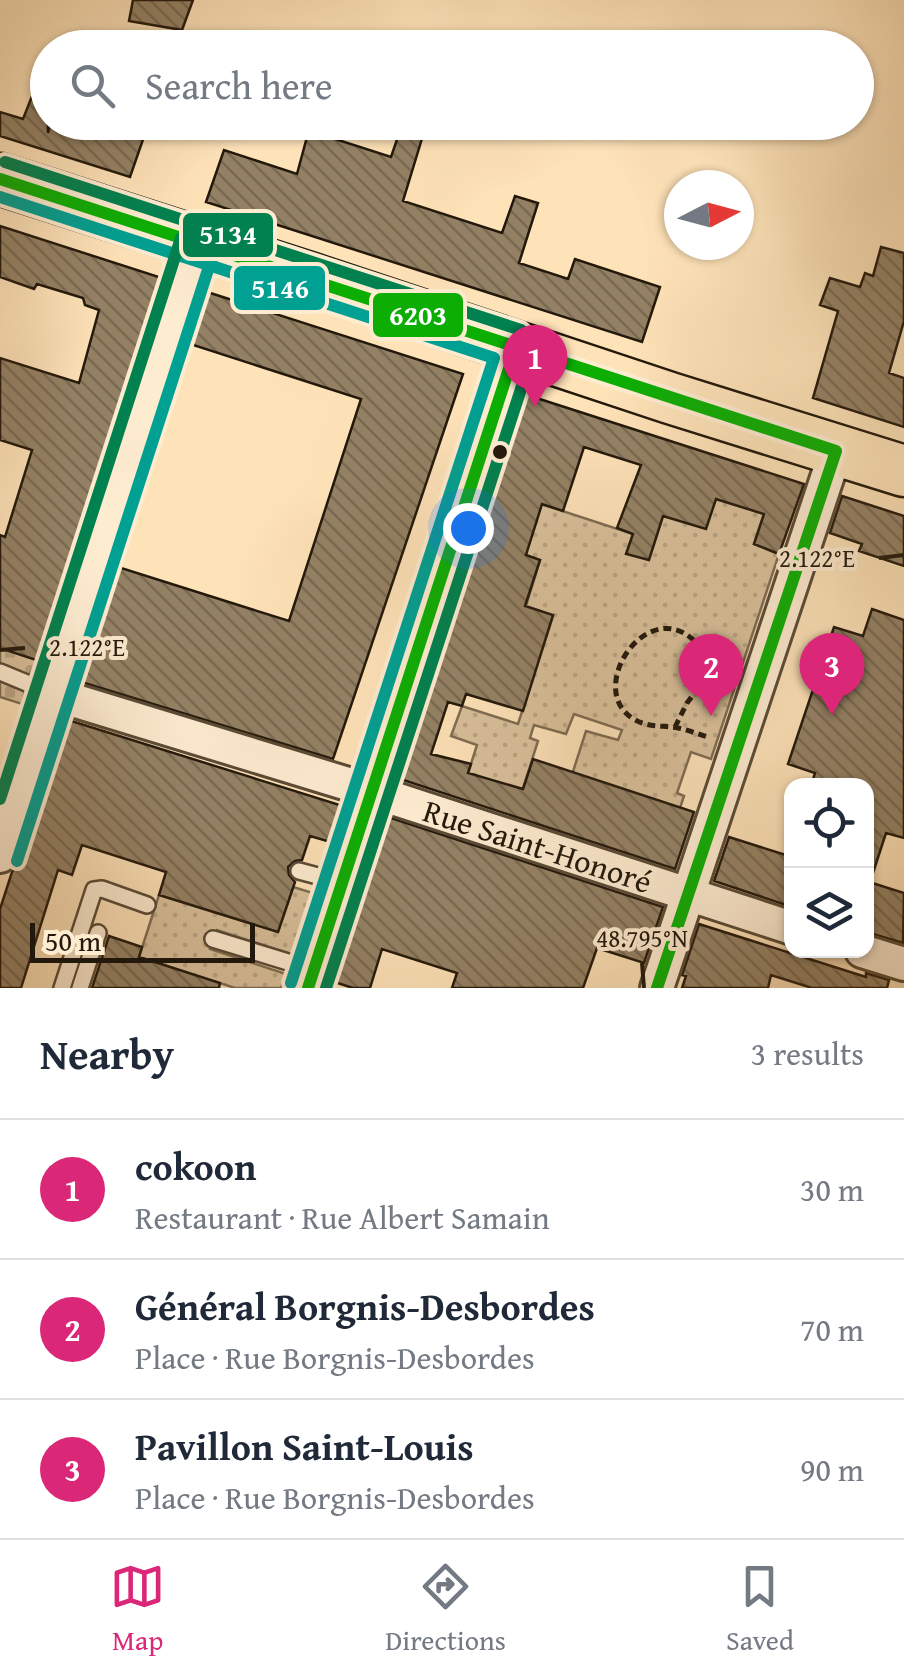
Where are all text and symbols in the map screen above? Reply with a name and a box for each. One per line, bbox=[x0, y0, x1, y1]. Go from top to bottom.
search box bbox=[30, 30, 874, 140]
text: Search here bbox=[145, 57, 333, 113]
icon: search bbox=[65, 58, 120, 113]
north arrow bbox=[664, 170, 754, 260]
line badge: 5134 bbox=[181, 211, 275, 259]
text: 5134 bbox=[199, 213, 257, 254]
line badge: 5146 bbox=[232, 264, 327, 312]
text: 5146 bbox=[251, 267, 309, 308]
line badge: 6203 bbox=[371, 291, 465, 339]
text: 6203 bbox=[389, 294, 447, 335]
pin: 1 bbox=[502, 324, 568, 407]
unlabelled marker bbox=[490, 442, 510, 462]
your location bbox=[443, 503, 494, 554]
text: 2.122°E bbox=[779, 540, 855, 576]
text: 2.122°E bbox=[49, 629, 125, 665]
pin: 3 bbox=[800, 632, 864, 715]
pin: 2 bbox=[678, 634, 744, 716]
map controls bbox=[784, 778, 874, 958]
button: locate bbox=[784, 778, 874, 868]
street label: Rue Saint-Honoré bbox=[418, 786, 658, 904]
button: layers bbox=[784, 868, 874, 958]
scale bar bbox=[30, 918, 255, 963]
text: 50 m bbox=[45, 920, 101, 961]
text: 48.795°N bbox=[596, 920, 688, 956]
text: Nearby bbox=[40, 1023, 174, 1084]
text: 3 results bbox=[751, 1030, 864, 1077]
text: cokoon bbox=[135, 1138, 257, 1194]
text: 1 bbox=[64, 1166, 81, 1213]
text: 30 m bbox=[800, 1166, 864, 1213]
text: Restaurant · Rue Albert Samain bbox=[135, 1194, 550, 1241]
text: Général Borgnis-Desbordes bbox=[135, 1278, 595, 1334]
text: 2 bbox=[64, 1306, 81, 1353]
text: 70 m bbox=[800, 1306, 864, 1353]
text: Place · Rue Borgnis-Desbordes bbox=[135, 1334, 535, 1381]
text: Pavillon Saint-Louis bbox=[135, 1418, 474, 1474]
text: 3 bbox=[64, 1446, 81, 1493]
text: 90 m bbox=[800, 1446, 864, 1493]
text: Place · Rue Borgnis-Desbordes bbox=[135, 1474, 535, 1521]
tab: Map bbox=[110, 1559, 165, 1660]
tab: Directions bbox=[385, 1559, 506, 1660]
tab: Saved bbox=[726, 1559, 794, 1660]

